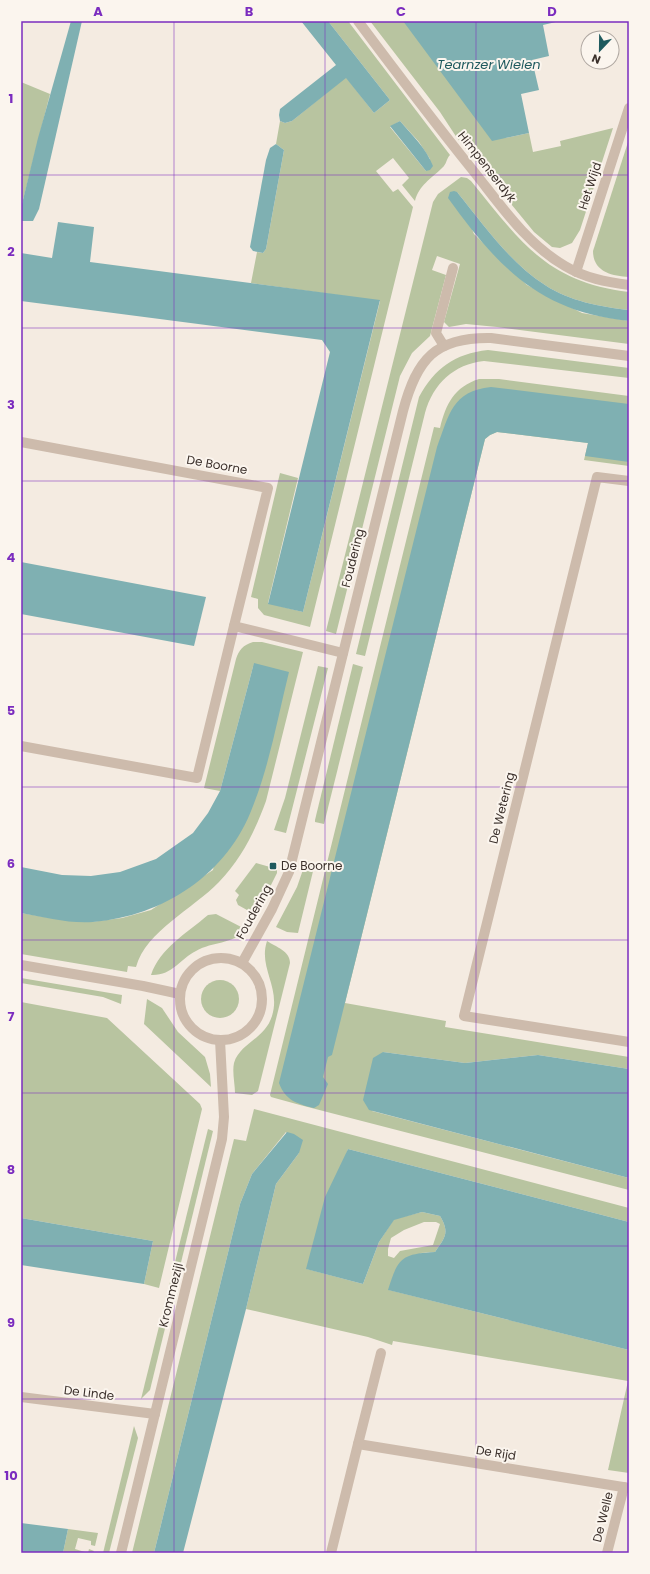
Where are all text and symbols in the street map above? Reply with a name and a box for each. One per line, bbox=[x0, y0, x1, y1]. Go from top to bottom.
text: A bbox=[93, 2, 103, 21]
text: B bbox=[245, 2, 254, 21]
text: C bbox=[396, 2, 406, 21]
text: D bbox=[547, 2, 557, 21]
north arrow bbox=[580, 30, 620, 70]
text: N bbox=[589, 50, 603, 68]
water label: Tearnzer Wielen bbox=[437, 55, 541, 74]
text: 1 bbox=[9, 89, 13, 108]
street label: Himpenserdyk bbox=[454, 128, 521, 206]
street label: Het Wijd bbox=[574, 160, 605, 212]
text: 2 bbox=[7, 242, 15, 261]
text: 3 bbox=[7, 395, 15, 414]
street label: De Boorne bbox=[185, 451, 249, 478]
street label: Foudering bbox=[337, 527, 368, 589]
text: 4 bbox=[7, 548, 16, 567]
text: 5 bbox=[7, 701, 15, 720]
street label: De Wetering bbox=[484, 770, 519, 846]
text: 6 bbox=[7, 854, 15, 873]
place label: De Boorne bbox=[281, 857, 342, 874]
marker: De Boorne bbox=[268, 861, 278, 871]
street label: Foudering bbox=[232, 881, 276, 942]
text: 7 bbox=[8, 1007, 15, 1026]
text: 8 bbox=[7, 1160, 15, 1179]
street label: Krommezijl bbox=[154, 1261, 187, 1329]
text: 9 bbox=[7, 1313, 15, 1332]
street label: De Linde bbox=[63, 1381, 115, 1404]
street label: De Rijd bbox=[475, 1441, 517, 1464]
text: 10 bbox=[4, 1466, 18, 1485]
street label: De Welle bbox=[588, 1490, 617, 1544]

